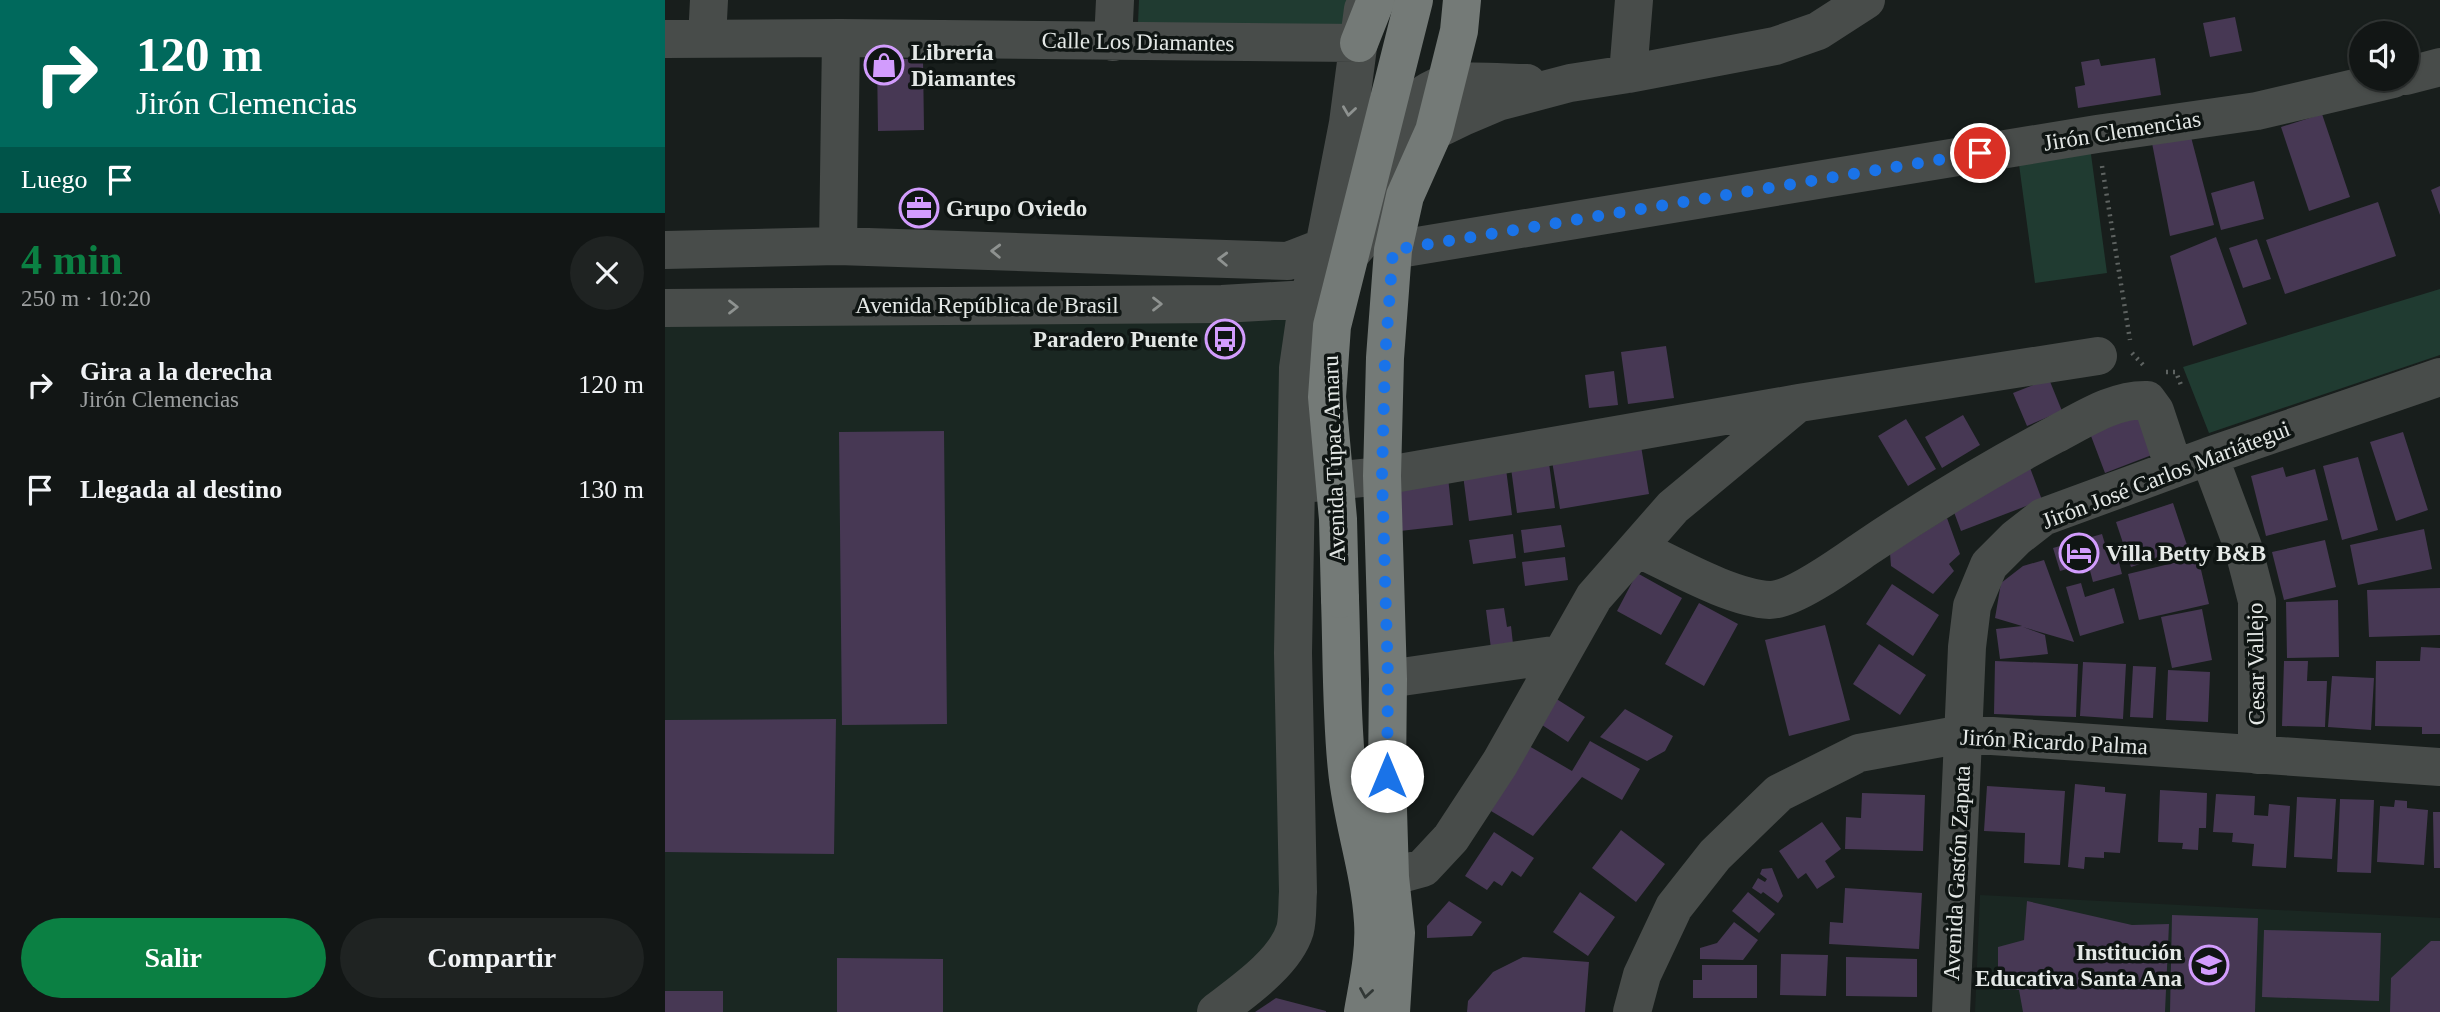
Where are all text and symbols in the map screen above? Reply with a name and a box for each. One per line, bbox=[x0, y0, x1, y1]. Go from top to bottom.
map controls bbox=[2349, 21, 2419, 91]
button: sound bbox=[2349, 21, 2419, 91]
text: 120 m bbox=[136, 27, 263, 82]
icon: right bbox=[21, 28, 112, 119]
street label: Calle Los Diamantes bbox=[1041, 28, 1235, 56]
place label: Librería Diamantes bbox=[911, 40, 1016, 91]
shop icon: Librería Diamantes bbox=[863, 44, 905, 86]
text: Jirón Clemencias bbox=[136, 85, 357, 121]
one-way arrow bbox=[1342, 105, 1357, 117]
street label: Jirón Clemencias bbox=[2042, 106, 2203, 156]
pin bbox=[1950, 123, 2010, 183]
icon: arrive bbox=[1961, 134, 1999, 172]
icon: arrive bbox=[101, 161, 139, 199]
text: Luego bbox=[21, 165, 87, 194]
office icon: Grupo Oviedo bbox=[898, 187, 940, 229]
place label: Grupo Oviedo bbox=[946, 196, 1087, 221]
button: close bbox=[570, 236, 644, 310]
text: 4 min bbox=[21, 237, 123, 283]
one-way arrow bbox=[990, 244, 1001, 259]
one-way arrow bbox=[1217, 251, 1228, 267]
text: 250 m · 10:20 bbox=[21, 286, 151, 311]
street label: Avenida República de Brasil bbox=[855, 293, 1119, 318]
one-way arrow bbox=[1152, 296, 1162, 312]
one-way arrow bbox=[728, 299, 739, 315]
bus stop icon: Paradero Puente bbox=[1204, 318, 1246, 360]
place label: Paradero Puente bbox=[1033, 327, 1198, 352]
street label: Avenida Túpac Amaru bbox=[1318, 354, 1350, 563]
text: Gira a la derecha bbox=[80, 357, 272, 386]
icon: right bbox=[21, 366, 59, 404]
text: 120 m bbox=[578, 370, 644, 399]
text: Jirón Clemencias bbox=[80, 387, 239, 412]
street label: Jirón José Carlos Mariátegui bbox=[2038, 416, 2294, 534]
icon: arrive bbox=[21, 471, 59, 509]
text: Llegada al destino bbox=[80, 475, 282, 504]
text: 130 m bbox=[578, 475, 644, 504]
hotel icon: Villa Betty B&B bbox=[2058, 532, 2100, 574]
place label: Villa Betty B&B bbox=[2106, 541, 2266, 566]
street label: Cesar Vallejo bbox=[2242, 602, 2270, 726]
street label: Jirón Ricardo Palma bbox=[1960, 725, 2148, 759]
position arrow bbox=[1350, 739, 1424, 813]
street label: Avenida Gastón Zapata bbox=[1939, 765, 1975, 981]
button: Salir bbox=[21, 918, 326, 998]
button: Compartir bbox=[340, 918, 644, 998]
place label: Institución Educativa Santa Ana bbox=[1975, 940, 2182, 991]
school or university icon: Institución Educativa Santa Ana bbox=[2188, 944, 2230, 986]
one-way arrow bbox=[1359, 987, 1374, 999]

